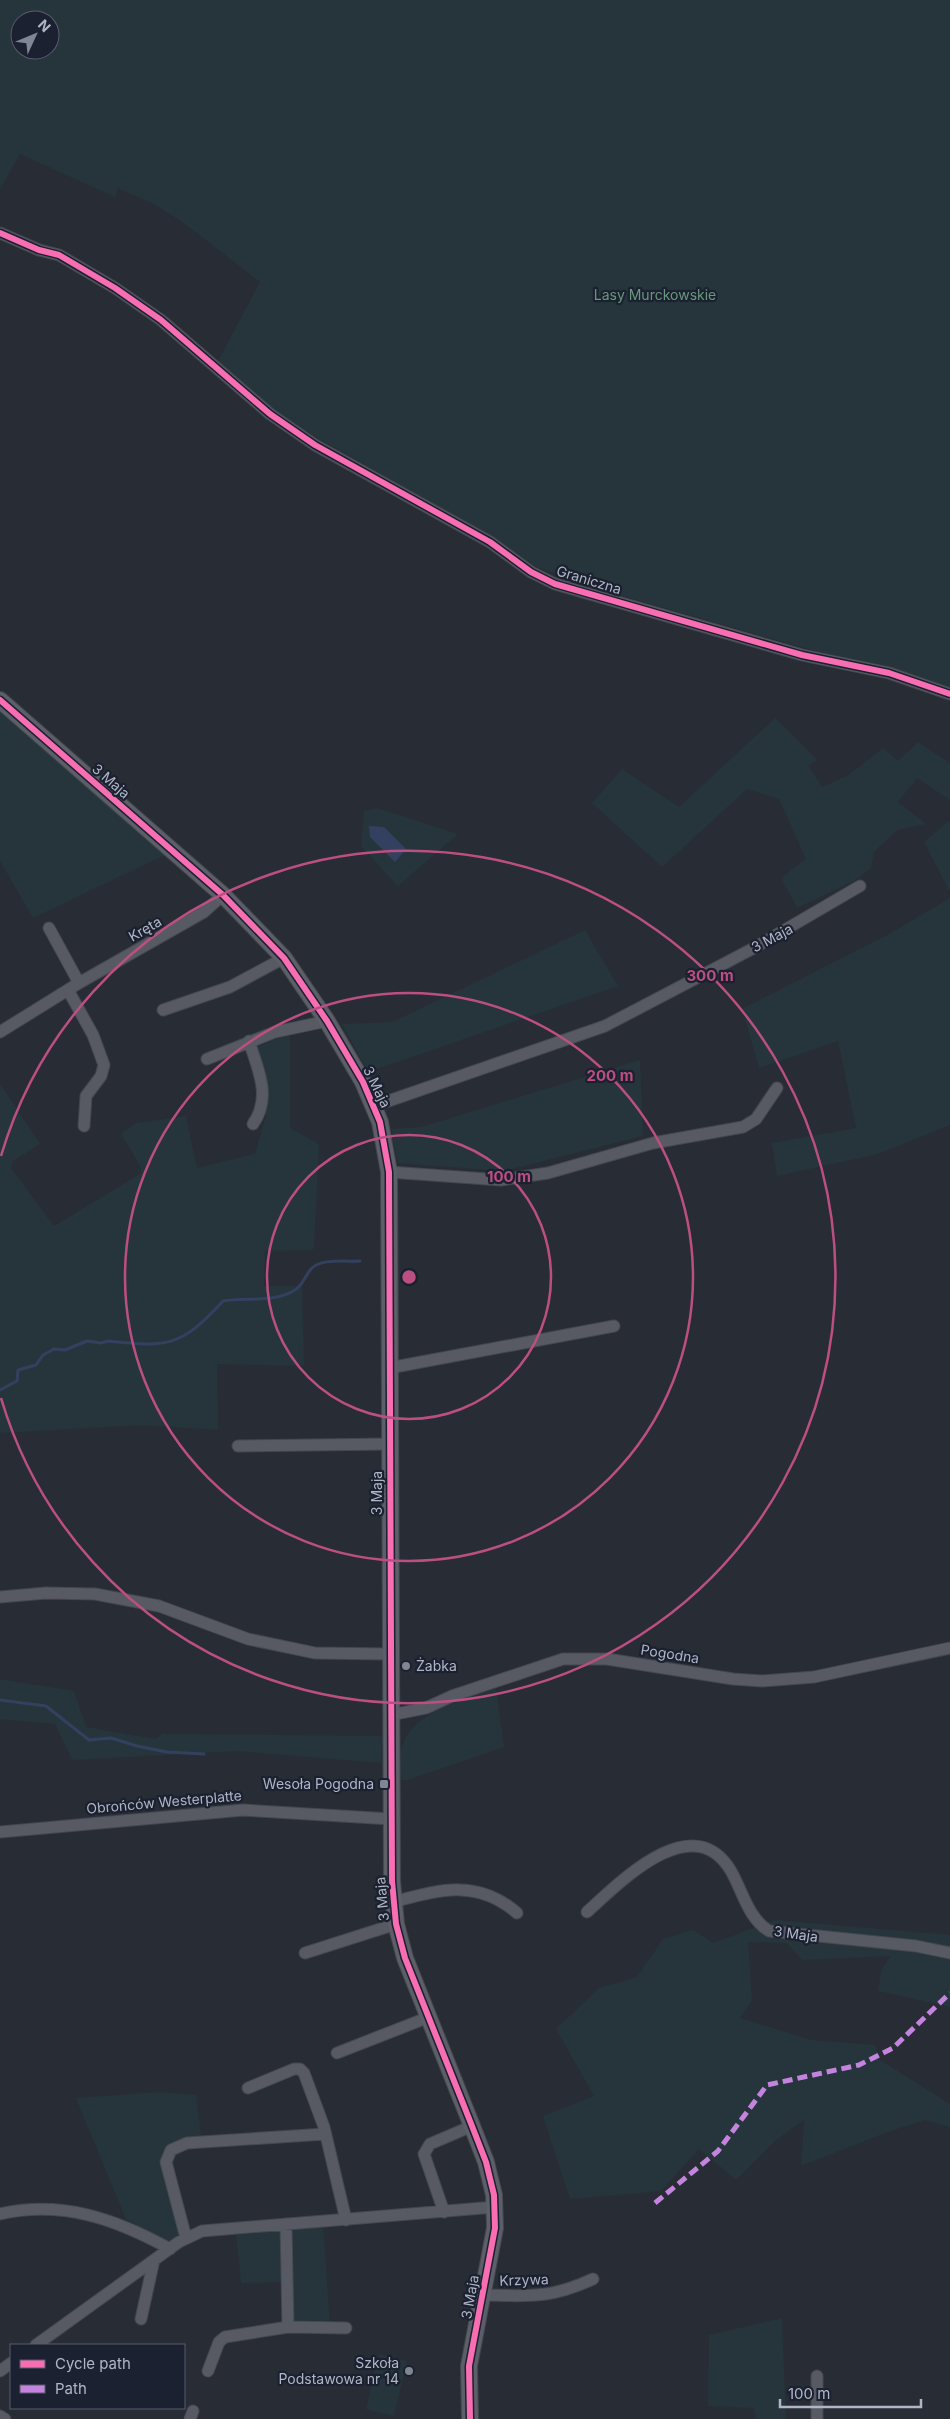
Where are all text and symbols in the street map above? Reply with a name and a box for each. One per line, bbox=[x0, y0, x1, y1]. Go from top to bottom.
north arrow bbox=[10, 10, 60, 60]
text: N bbox=[35, 16, 55, 35]
park label: Lasy Murckowskie bbox=[594, 286, 716, 303]
street label: Graniczna bbox=[555, 562, 624, 597]
street label: 3 Maja bbox=[89, 760, 134, 802]
street label: Kręta bbox=[125, 912, 164, 945]
street label: 3 Maja bbox=[748, 920, 795, 955]
text: 300 m bbox=[686, 966, 734, 985]
street label: 3 Maja bbox=[360, 1063, 395, 1110]
text: 200 m bbox=[587, 1066, 633, 1085]
text: 100 m bbox=[487, 1167, 531, 1186]
centre of rings bbox=[400, 1268, 418, 1286]
street label: 3 Maja bbox=[368, 1471, 385, 1515]
street label: Pogodna bbox=[640, 1640, 701, 1667]
place label: Żabka bbox=[416, 1657, 457, 1674]
marker: Żabka bbox=[400, 1660, 412, 1672]
place label: Wesoła Pogodna bbox=[263, 1775, 374, 1792]
marker: Wesoła Pogodna bbox=[378, 1778, 390, 1790]
street label: Obrońców Westerplatte bbox=[86, 1786, 242, 1817]
street label: 3 Maja bbox=[371, 1876, 392, 1922]
street label: 3 Maja bbox=[773, 1922, 819, 1945]
street label: Krzywa bbox=[499, 2270, 549, 2289]
street label: 3 Maja bbox=[457, 2274, 482, 2320]
legend bbox=[10, 2344, 185, 2409]
text: Cycle path bbox=[55, 2354, 131, 2373]
place label: Szkoła Podstawowa nr 14 bbox=[278, 2354, 399, 2387]
marker: Szkoła Podstawowa nr 14 bbox=[403, 2365, 415, 2377]
scale bar bbox=[780, 2376, 921, 2408]
text: Path bbox=[55, 2379, 87, 2398]
text: 100 m bbox=[788, 2384, 830, 2403]

